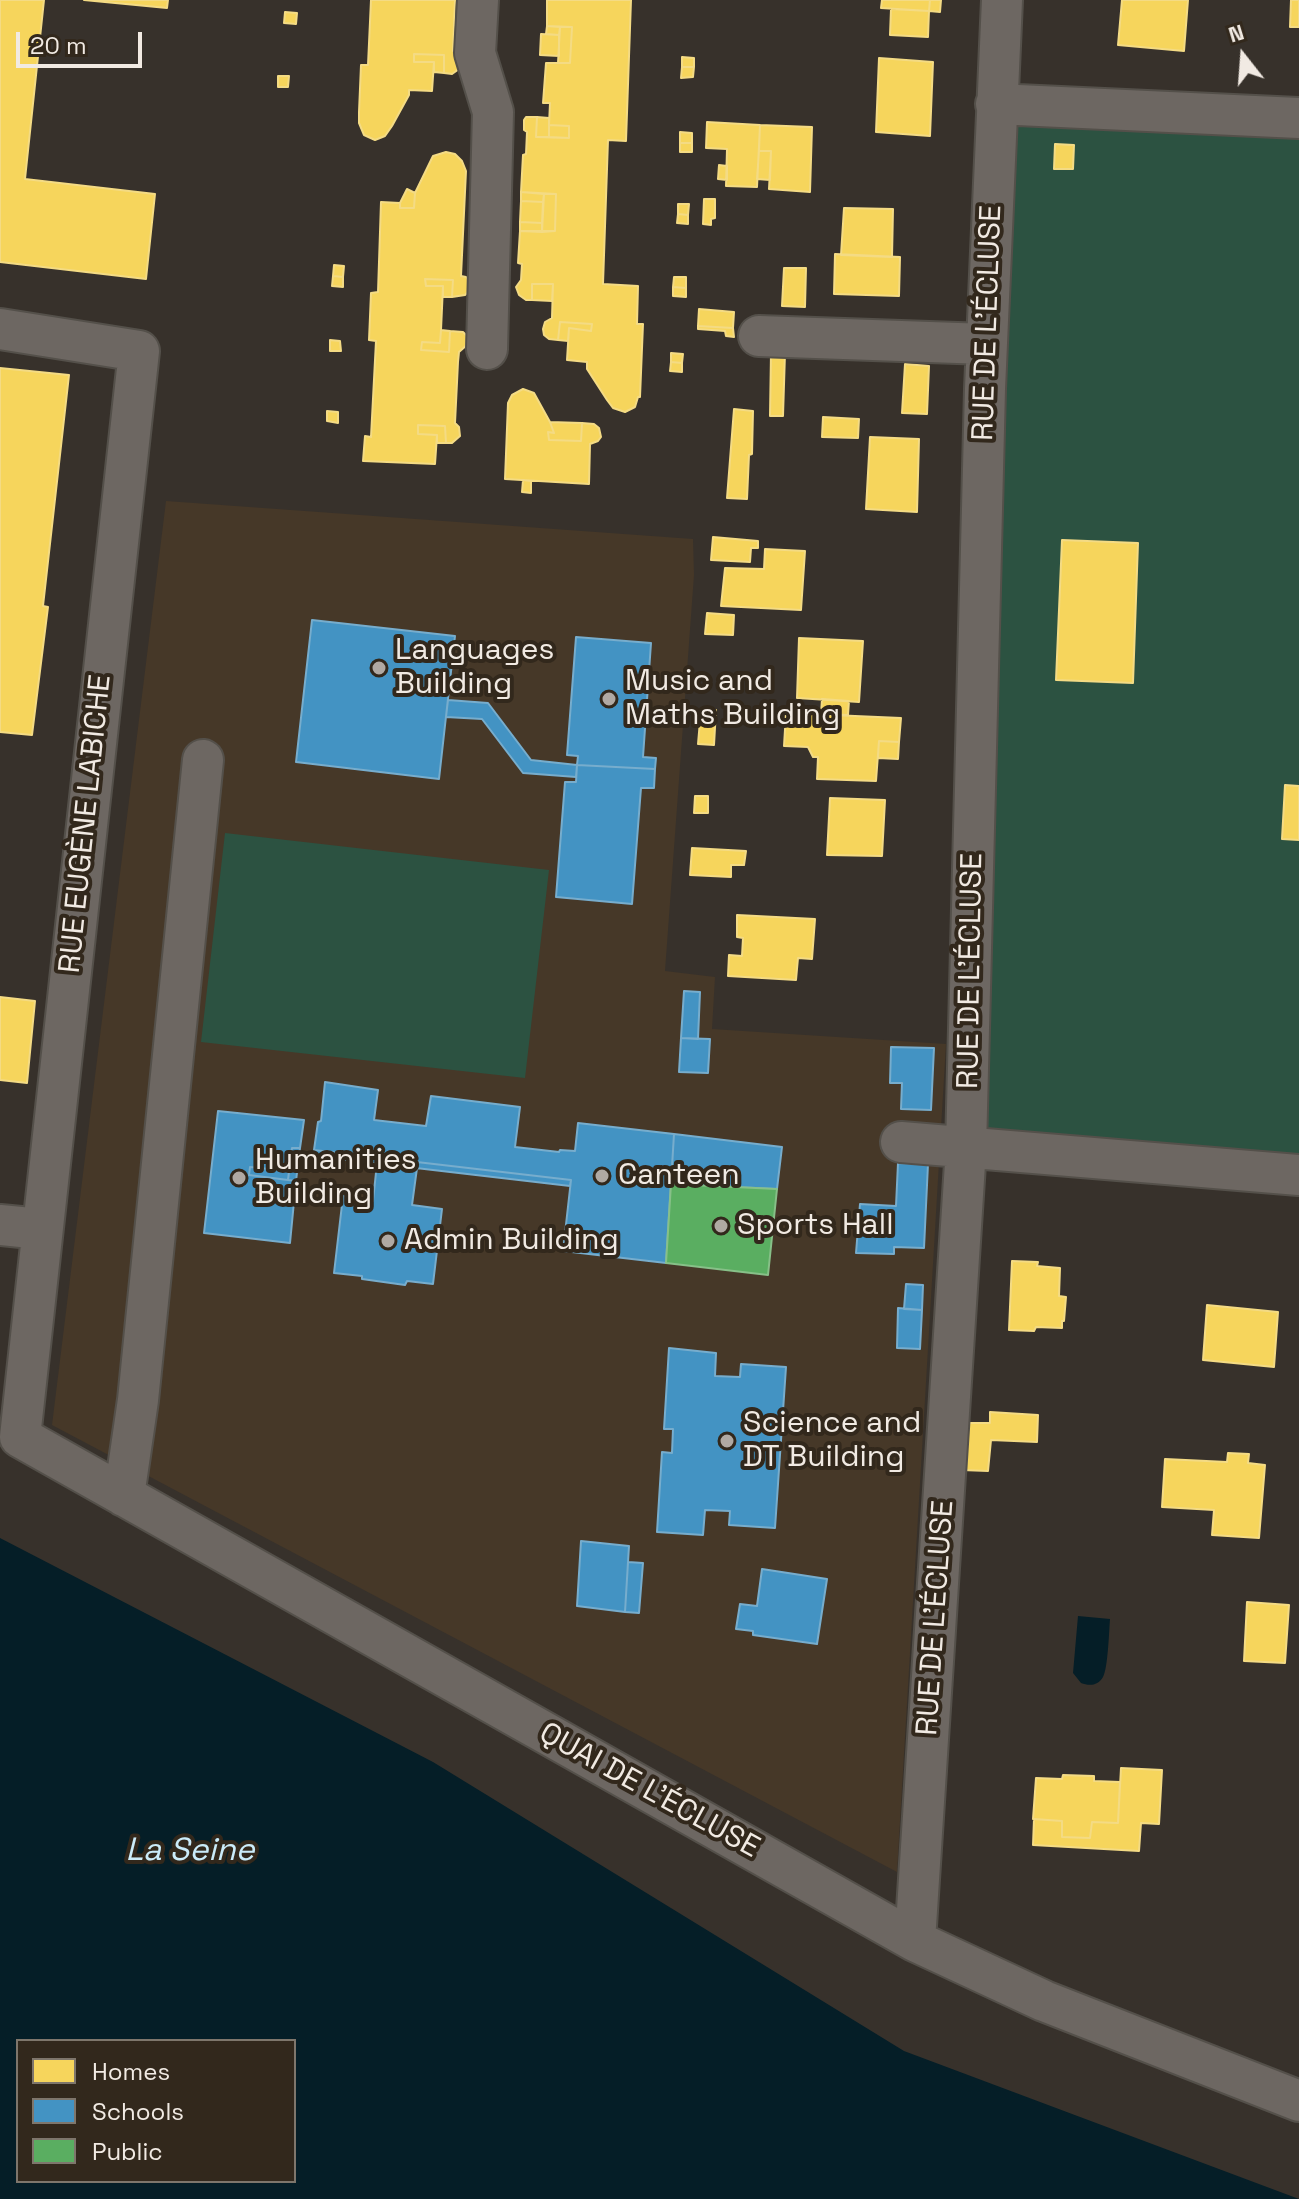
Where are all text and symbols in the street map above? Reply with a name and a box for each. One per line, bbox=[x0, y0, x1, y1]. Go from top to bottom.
scale bar bbox=[20, 16, 146, 66]
north arrow bbox=[1203, 16, 1283, 96]
text: N bbox=[1225, 18, 1247, 49]
text: 20 m bbox=[30, 30, 87, 61]
street label: RUE DE L'ÉCLUSE bbox=[966, 204, 1010, 442]
place label: Languages Building bbox=[395, 633, 554, 704]
marker: Languages Building bbox=[370, 659, 388, 677]
place label: Music and Maths Building bbox=[625, 664, 840, 734]
street label: RUE EUGÈNE LABICHE bbox=[52, 673, 120, 975]
marker: Music and Maths Building bbox=[600, 690, 618, 708]
street label: RUE DE L'ÉCLUSE bbox=[951, 853, 991, 1089]
place label: Humanities Building bbox=[255, 1143, 417, 1214]
place label: Canteen bbox=[618, 1158, 740, 1194]
marker: Canteen bbox=[593, 1167, 611, 1185]
marker: Humanities Building bbox=[230, 1169, 248, 1187]
place label: Sports Hall bbox=[737, 1208, 894, 1244]
marker: Sports Hall bbox=[712, 1217, 730, 1235]
place label: Admin Building bbox=[404, 1223, 619, 1259]
marker: Admin Building bbox=[379, 1232, 397, 1250]
place label: Science and DT Building bbox=[743, 1406, 921, 1476]
marker: Science and DT Building bbox=[718, 1432, 736, 1450]
street label: RUE DE L'ÉCLUSE bbox=[910, 1499, 962, 1737]
street label: QUAI DE L'ÉCLUSE bbox=[533, 1716, 765, 1866]
water label: La Seine bbox=[125, 1832, 255, 1870]
legend bbox=[16, 2039, 296, 2183]
text: Homes bbox=[92, 2056, 170, 2087]
text: Schools bbox=[92, 2096, 184, 2127]
text: Public bbox=[92, 2136, 163, 2167]

